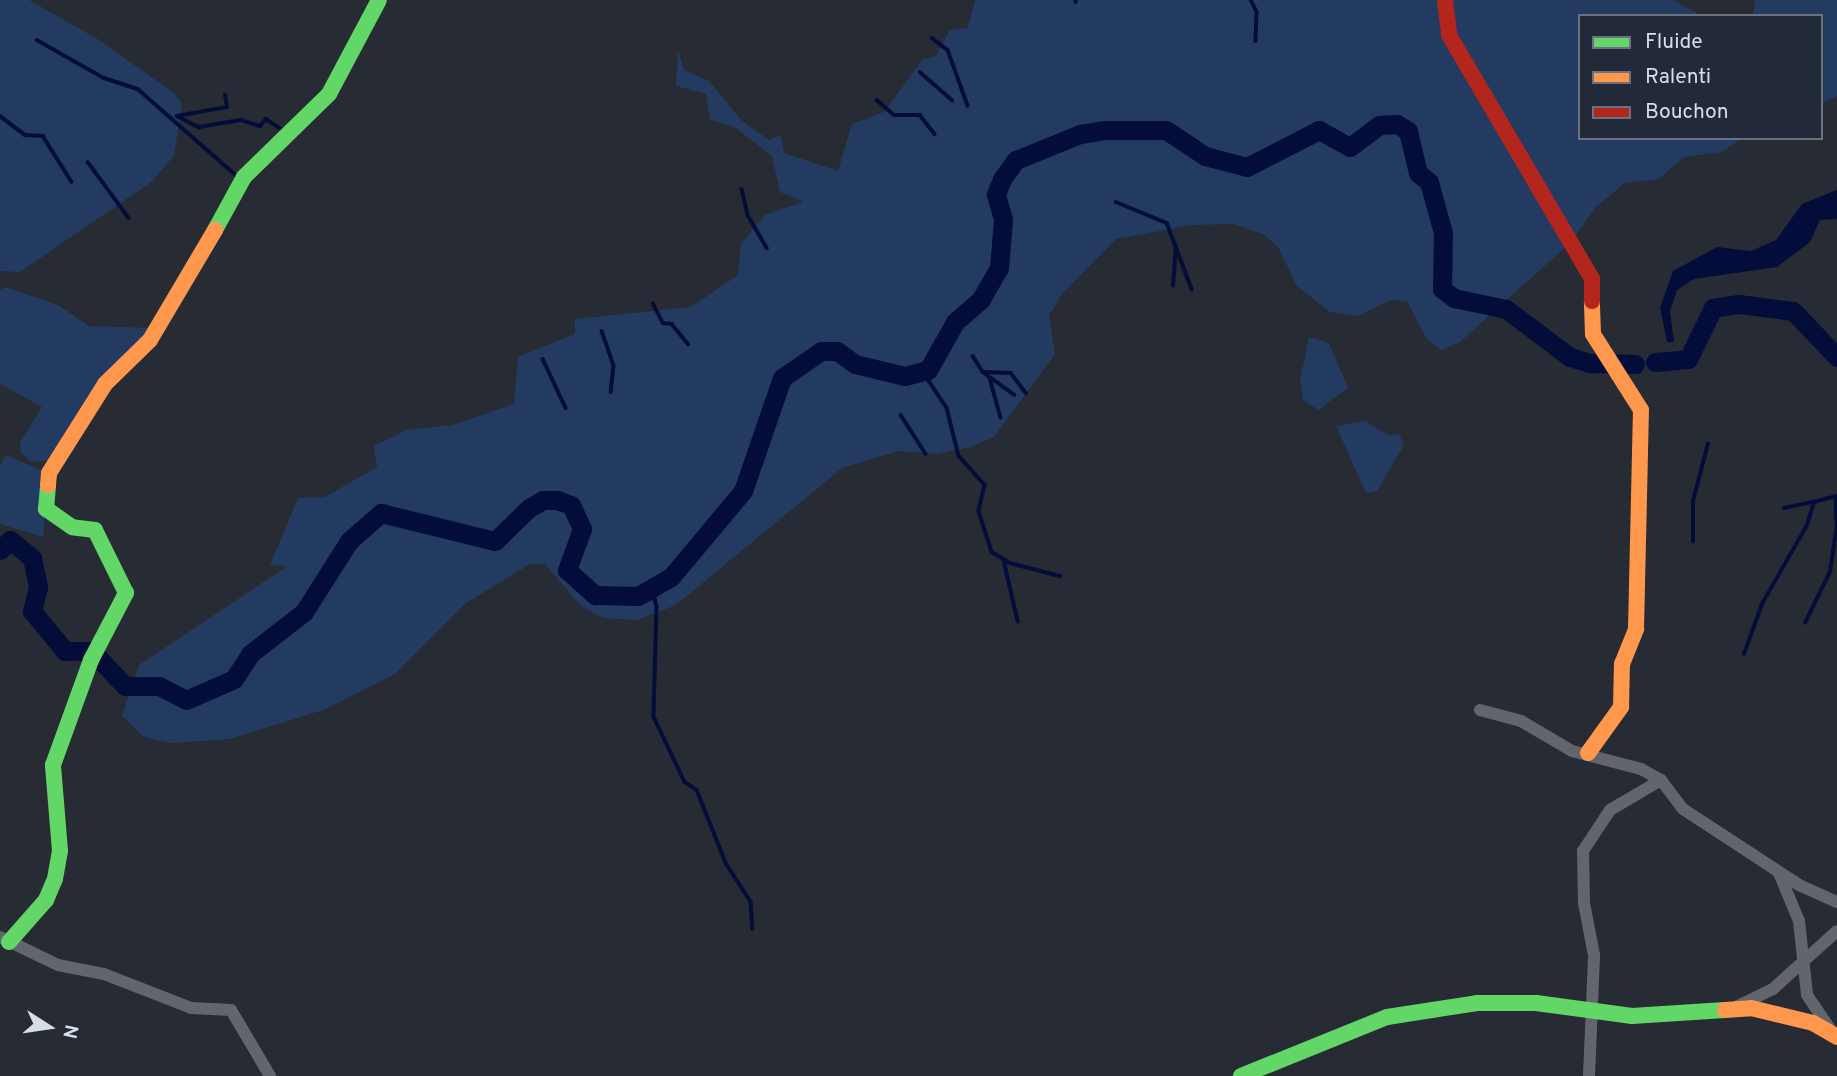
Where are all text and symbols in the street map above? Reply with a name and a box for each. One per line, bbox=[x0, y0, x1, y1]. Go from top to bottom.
legend bbox=[1578, 14, 1823, 140]
text: Fluide bbox=[1645, 29, 1703, 56]
text: Ralenti bbox=[1645, 64, 1711, 91]
text: Bouchon bbox=[1645, 99, 1728, 126]
north arrow bbox=[14, 992, 84, 1062]
text: N bbox=[56, 1022, 83, 1041]

